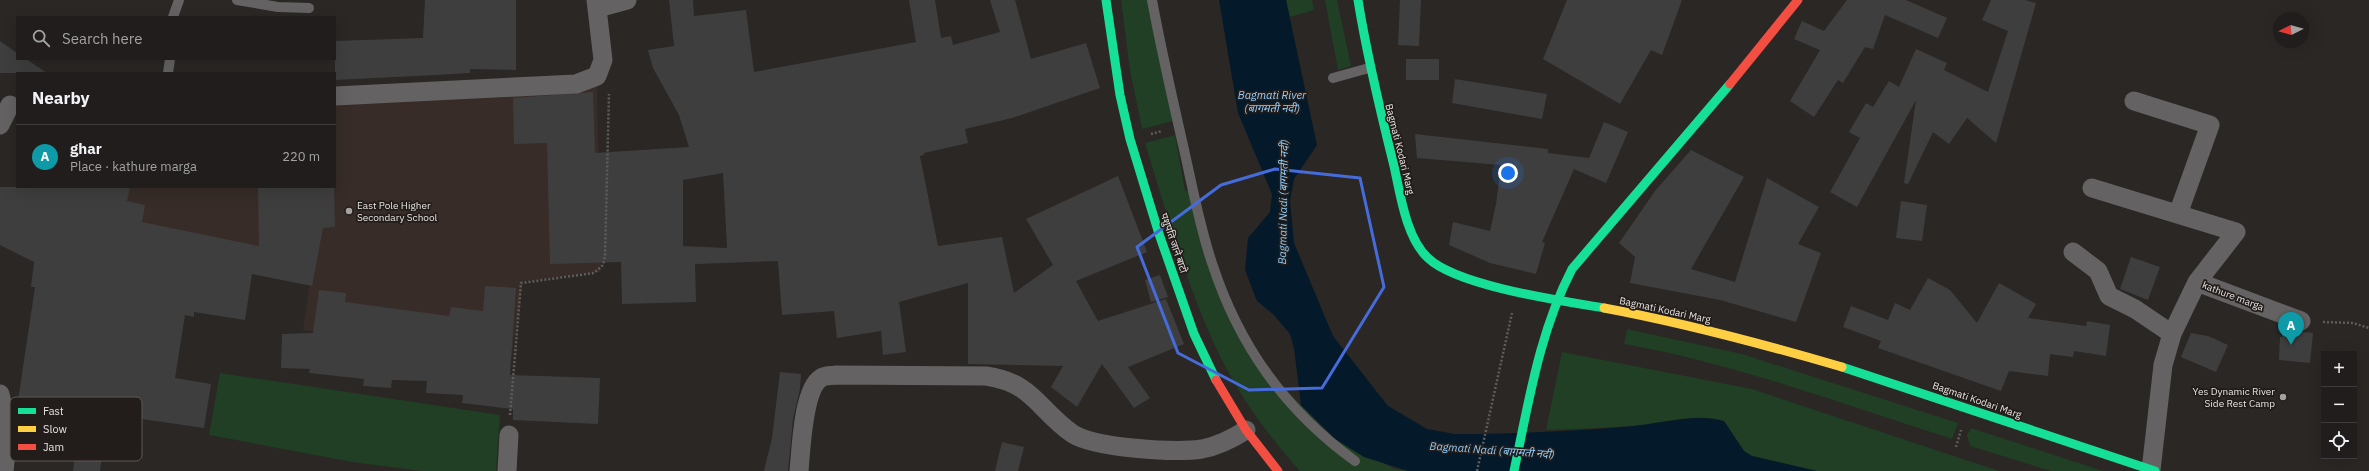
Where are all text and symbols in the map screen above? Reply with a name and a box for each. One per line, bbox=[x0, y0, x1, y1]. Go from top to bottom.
north arrow bbox=[2273, 12, 2309, 48]
search box bbox=[16, 16, 336, 60]
icon: search bbox=[30, 27, 52, 49]
text: Search here bbox=[62, 29, 142, 48]
text: Nearby bbox=[32, 87, 90, 109]
water label: Bagmati River (बागमती नदी) bbox=[1238, 88, 1307, 115]
street label: Bagmati Kodari Marg bbox=[1382, 102, 1418, 196]
text: ghar bbox=[70, 139, 102, 158]
water label: Bagmati Nadi (बागमती नदी) bbox=[1275, 139, 1291, 265]
text: A bbox=[41, 148, 49, 165]
text: 220 m bbox=[282, 148, 320, 165]
text: Place · kathure marga bbox=[70, 158, 197, 175]
your location bbox=[1498, 163, 1518, 183]
place label: East Pole Higher Secondary School bbox=[357, 199, 438, 224]
marker: East Pole Higher Secondary School bbox=[344, 206, 354, 216]
street label: पशुपति जाने बाटो bbox=[1158, 211, 1190, 275]
street label: kathure marga bbox=[2200, 278, 2266, 314]
street label: Bagmati Kodari Marg bbox=[1618, 294, 1713, 326]
pin: A bbox=[2278, 312, 2304, 345]
map controls bbox=[2321, 351, 2357, 459]
button: + bbox=[2321, 351, 2357, 387]
street label: Bagmati Kodari Marg bbox=[1931, 379, 2024, 422]
place label: Yes Dynamic River Side Rest Camp bbox=[2193, 385, 2275, 410]
button: − bbox=[2321, 387, 2357, 423]
marker: Yes Dynamic River Side Rest Camp bbox=[2278, 392, 2288, 402]
legend bbox=[10, 397, 142, 461]
text: Fast bbox=[43, 404, 64, 418]
text: Slow bbox=[43, 422, 67, 436]
button: locate bbox=[2321, 423, 2357, 459]
water label: Bagmati Nadi (बागमती नदी) bbox=[1429, 439, 1555, 461]
text: Jam bbox=[43, 440, 64, 454]

